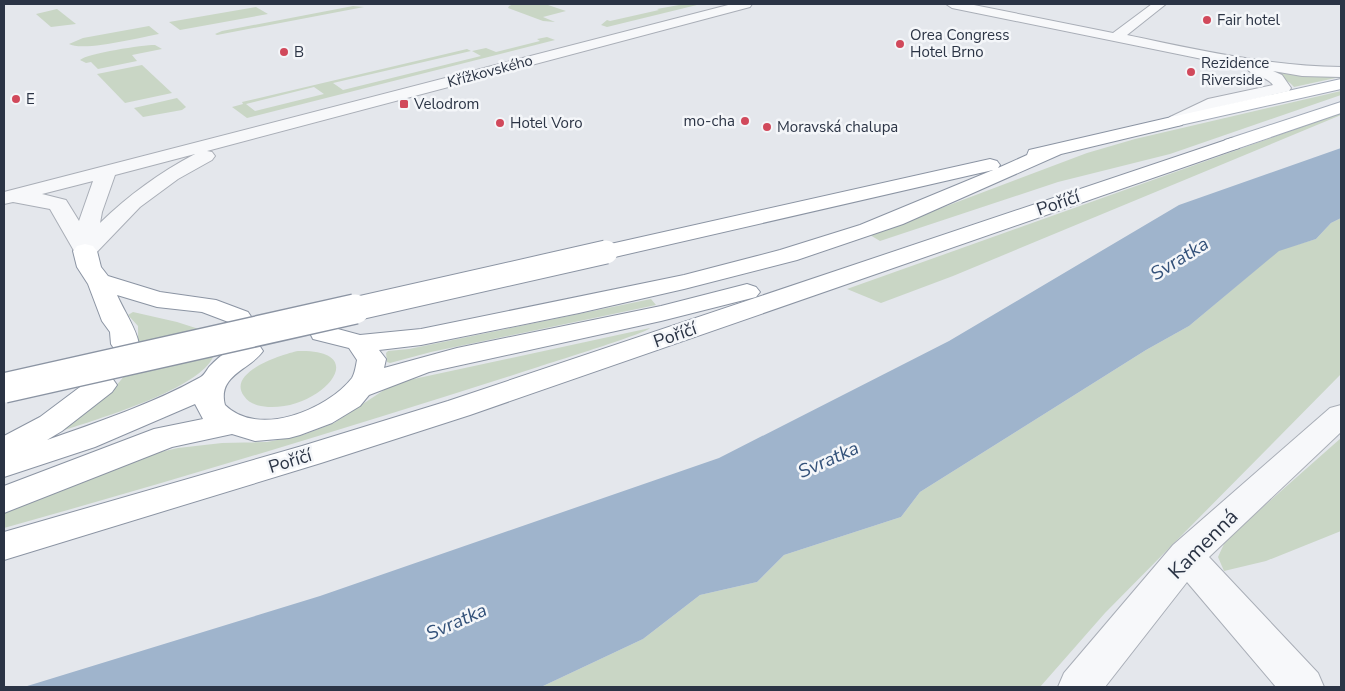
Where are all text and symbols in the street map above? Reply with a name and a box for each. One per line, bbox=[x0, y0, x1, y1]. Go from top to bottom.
place label: Fair hotel bbox=[1217, 10, 1281, 30]
marker: Fair hotel bbox=[1201, 14, 1213, 26]
place label: Orea Congress Hotel Brno bbox=[910, 25, 1009, 62]
marker: Orea Congress Hotel Brno bbox=[894, 38, 906, 50]
place label: B bbox=[294, 42, 304, 62]
marker: B bbox=[278, 46, 290, 58]
street label: Křížkovského bbox=[445, 50, 535, 92]
place label: Rezidence Riverside bbox=[1201, 53, 1269, 90]
marker: Rezidence Riverside bbox=[1185, 66, 1197, 78]
place label: E bbox=[26, 89, 35, 109]
marker: E bbox=[10, 93, 22, 105]
place label: Velodrom bbox=[413, 94, 479, 114]
marker: Velodrom bbox=[398, 98, 410, 110]
place label: mo-cha bbox=[684, 111, 735, 131]
place label: Hotel Voro bbox=[510, 113, 583, 133]
marker: mo-cha bbox=[739, 115, 751, 127]
marker: Hotel Voro bbox=[494, 117, 506, 129]
place label: Moravská chalupa bbox=[777, 117, 898, 137]
marker: Moravská chalupa bbox=[761, 121, 773, 133]
street label: Poříčí bbox=[1033, 184, 1084, 222]
water label: Svratka bbox=[1145, 231, 1214, 287]
street label: Poříčí bbox=[650, 316, 701, 354]
water label: Svratka bbox=[794, 435, 863, 485]
street label: Poříčí bbox=[265, 443, 315, 479]
street label: Kamenná bbox=[1162, 503, 1244, 585]
water label: Svratka bbox=[422, 597, 491, 647]

